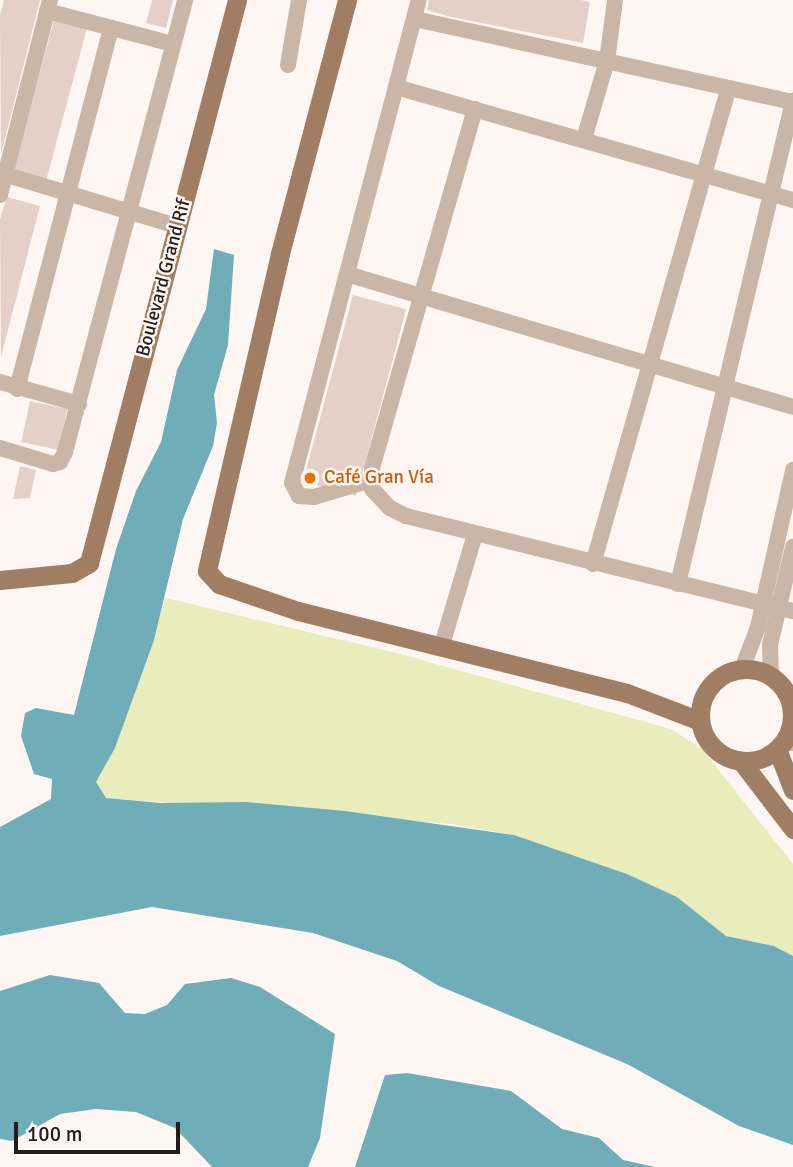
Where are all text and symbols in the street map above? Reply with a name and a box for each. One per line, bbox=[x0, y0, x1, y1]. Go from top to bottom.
street label: Boulevard Grand Rif bbox=[132, 197, 196, 359]
place label: Café Gran Vía bbox=[324, 467, 434, 489]
marker: Café Gran Vía bbox=[302, 470, 318, 486]
scale bar bbox=[18, 1108, 184, 1152]
text: 100 m bbox=[27, 1121, 82, 1147]

